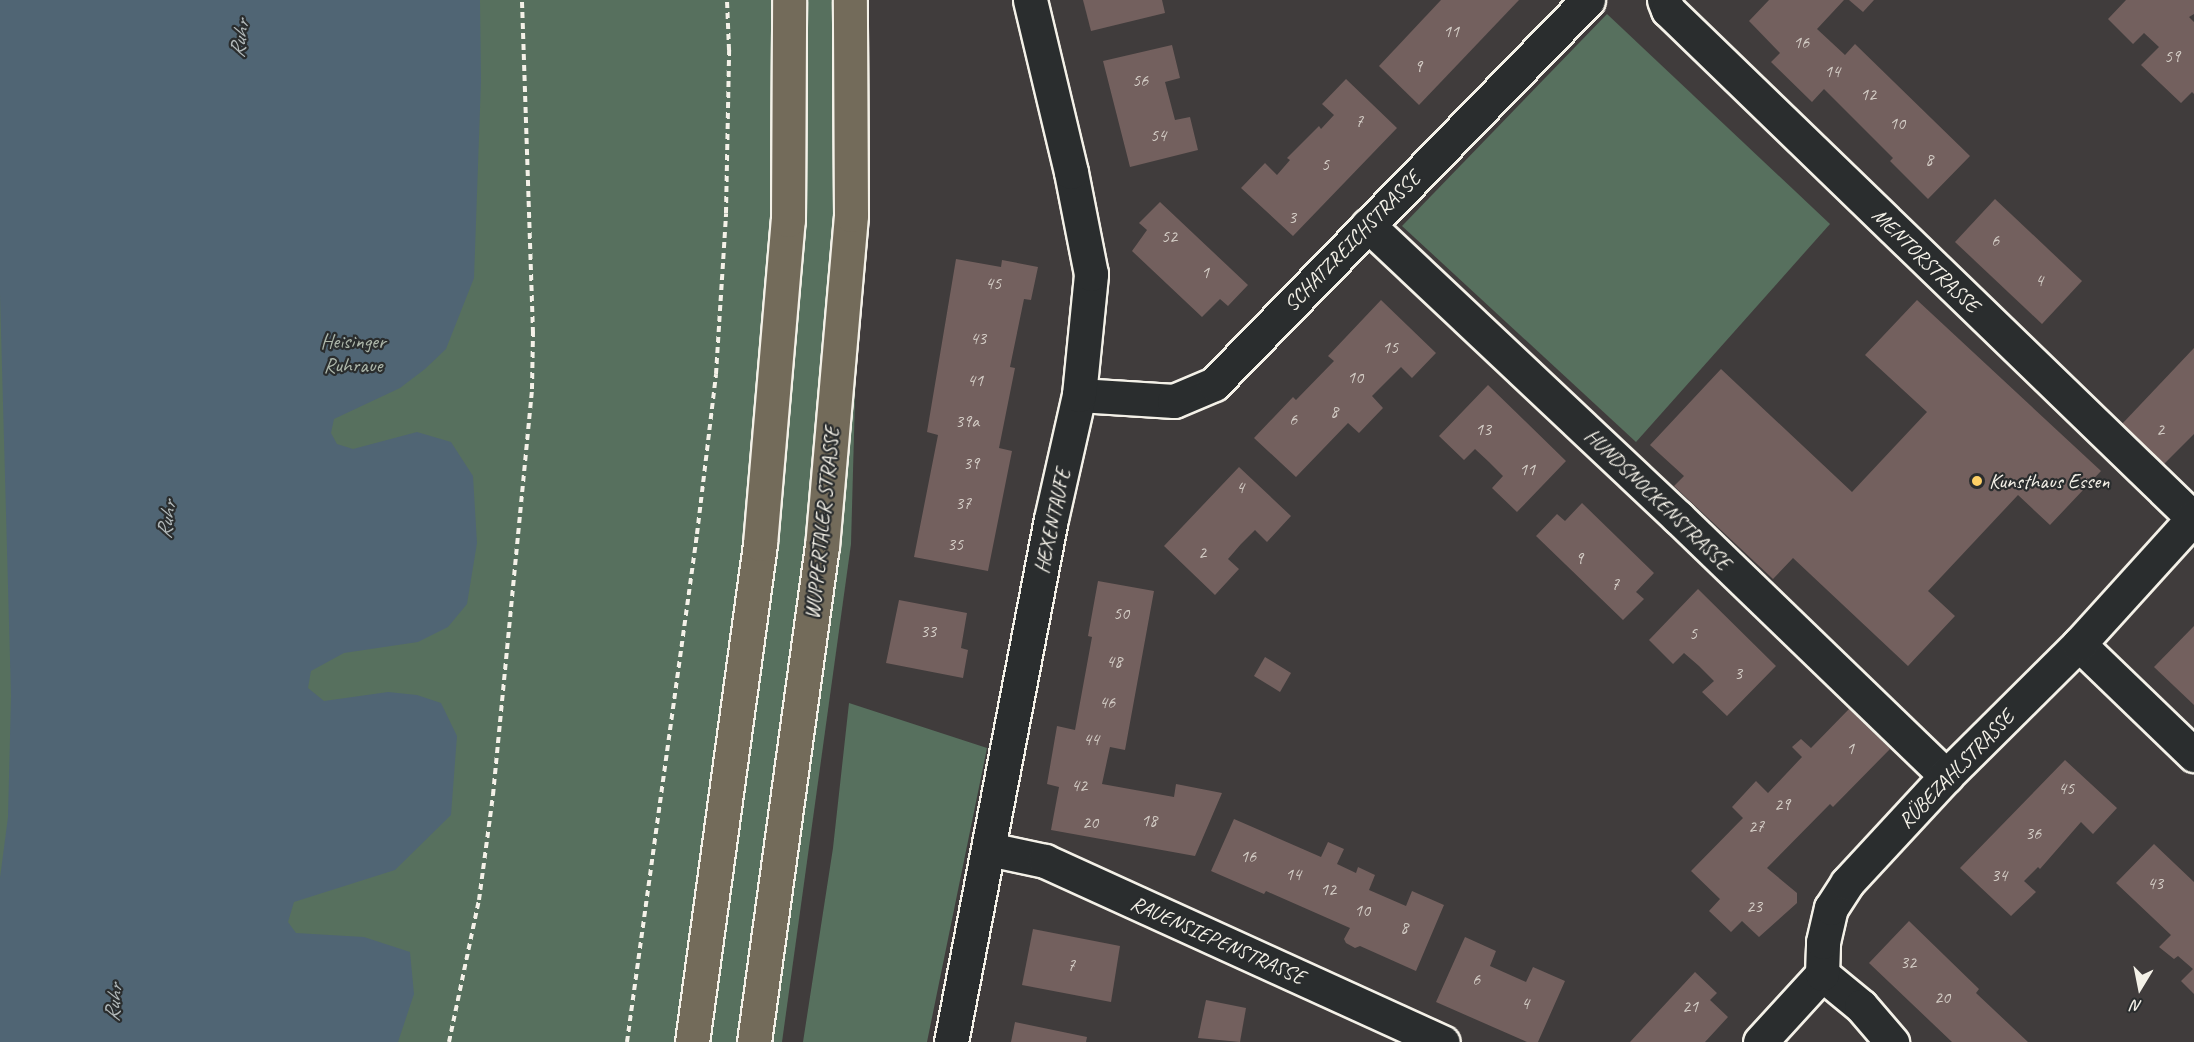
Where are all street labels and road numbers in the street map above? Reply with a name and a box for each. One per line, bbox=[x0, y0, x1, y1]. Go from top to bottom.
street label: SCHATZREICHSTRASSE bbox=[1279, 166, 1425, 316]
street label: MENTORSTRASSE bbox=[1867, 202, 1985, 318]
street label: HUNDSNOCKENSTRASSE bbox=[1580, 423, 1736, 575]
street label: WUPPERTALER STRASSE bbox=[799, 426, 845, 620]
street label: HEXENTAUFE bbox=[1029, 466, 1075, 576]
street label: RÜBEZAHLSTRASSE bbox=[1893, 704, 2019, 834]
street label: RAUENSIEPENSTRASSE bbox=[1127, 890, 1309, 990]

